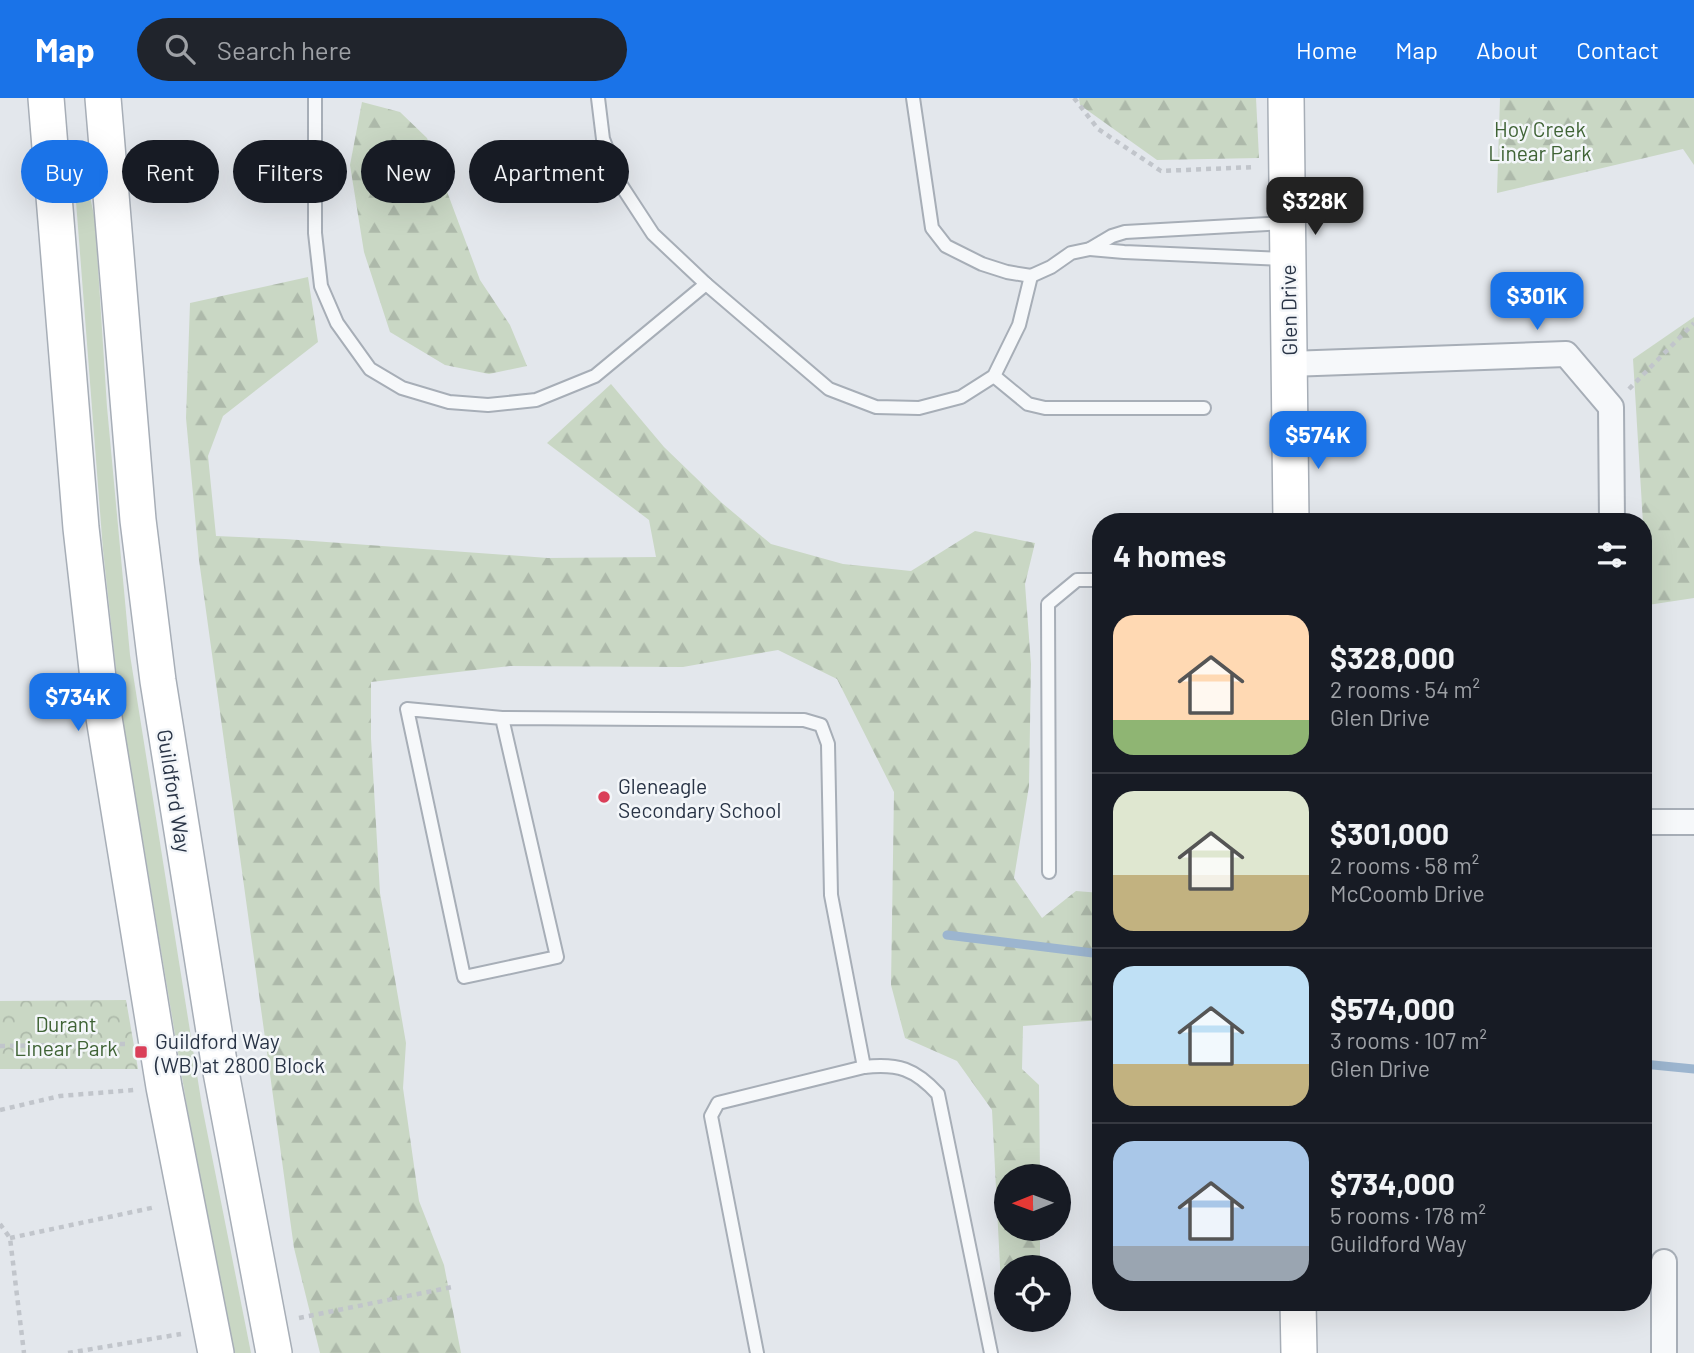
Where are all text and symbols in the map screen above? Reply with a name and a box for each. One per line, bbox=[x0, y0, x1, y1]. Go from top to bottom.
search box bbox=[137, 18, 627, 81]
text: Map bbox=[35, 29, 95, 69]
icon: search bbox=[161, 30, 199, 68]
text: Search here bbox=[217, 34, 352, 65]
text: Home bbox=[1296, 35, 1357, 64]
text: Map bbox=[1395, 35, 1438, 64]
text: About bbox=[1476, 35, 1538, 64]
text: Contact bbox=[1576, 35, 1659, 64]
park label: Hoy Creek Linear Park bbox=[1488, 116, 1592, 165]
chip: Buy bbox=[21, 140, 108, 203]
chip: Rent bbox=[122, 140, 219, 203]
chip: Filters bbox=[233, 140, 347, 203]
chip: New bbox=[361, 140, 455, 203]
chip: Apartment bbox=[469, 140, 629, 203]
pin: $328K bbox=[1266, 178, 1364, 237]
text: $328K bbox=[1282, 186, 1348, 214]
street label: Glen Drive bbox=[1275, 264, 1301, 356]
pin: $301K bbox=[1488, 272, 1586, 332]
text: $301K bbox=[1507, 281, 1567, 309]
pin: $574K bbox=[1269, 412, 1367, 471]
text: $574K bbox=[1285, 420, 1351, 448]
icon: filters bbox=[1593, 536, 1631, 574]
text: 4 homes bbox=[1113, 537, 1226, 573]
text: $328,000 bbox=[1330, 639, 1455, 675]
icon: home bbox=[1169, 643, 1253, 727]
pin: $734K bbox=[29, 674, 127, 733]
text: 2 rooms · 54 m² bbox=[1330, 675, 1480, 703]
text: $734K bbox=[45, 682, 111, 710]
text: Glen Drive bbox=[1330, 703, 1430, 731]
street label: Guildford Way bbox=[153, 727, 197, 855]
place label: Gleneagle Secondary School bbox=[618, 773, 781, 822]
marker: Gleneagle Secondary School bbox=[596, 789, 612, 805]
text: $301,000 bbox=[1330, 815, 1449, 851]
icon: home bbox=[1169, 819, 1253, 903]
text: 2 rooms · 58 m² bbox=[1330, 851, 1479, 879]
text: McCoomb Drive bbox=[1330, 879, 1485, 907]
text: $574,000 bbox=[1330, 990, 1455, 1026]
icon: home bbox=[1169, 994, 1253, 1078]
park label: Durant Linear Park bbox=[14, 1011, 118, 1060]
text: 3 rooms · 107 m² bbox=[1330, 1026, 1487, 1054]
place label: Guildford Way (WB) at 2800 Block bbox=[154, 1028, 325, 1077]
marker: Guildford Way (WB) at 2800 Block bbox=[133, 1044, 149, 1060]
text: Glen Drive bbox=[1330, 1054, 1430, 1082]
north arrow bbox=[994, 1164, 1071, 1241]
map controls bbox=[994, 1164, 1071, 1332]
text: $734,000 bbox=[1330, 1165, 1455, 1201]
icon: home bbox=[1169, 1169, 1253, 1253]
text: 5 rooms · 178 m² bbox=[1330, 1201, 1486, 1229]
text: Guildford Way bbox=[1330, 1229, 1467, 1257]
button: locate bbox=[994, 1255, 1071, 1332]

